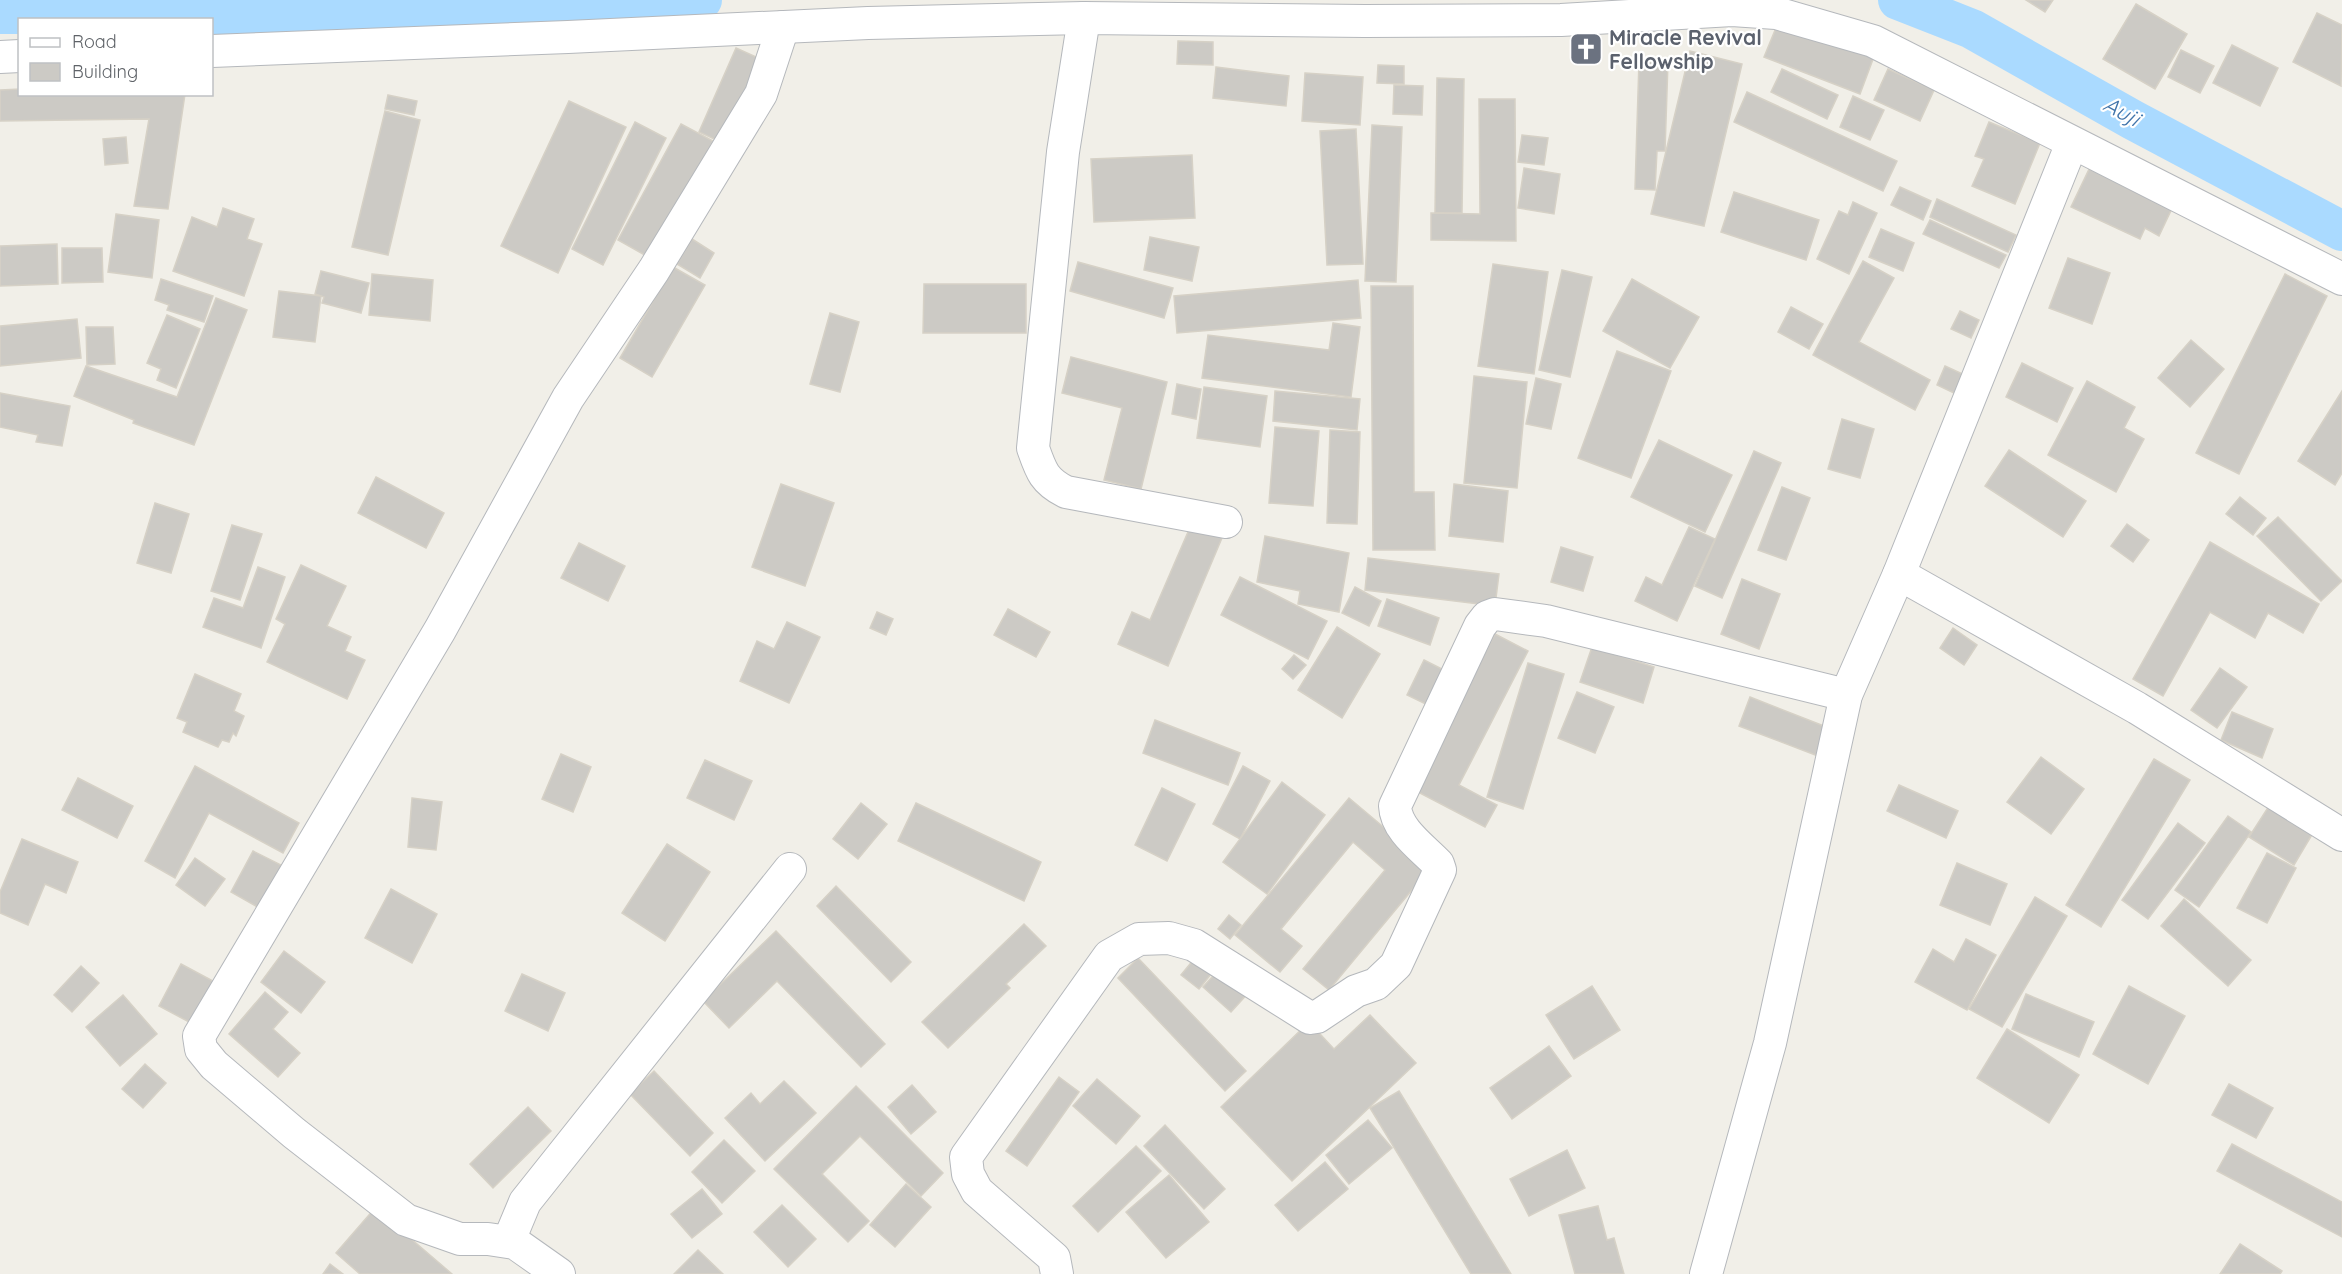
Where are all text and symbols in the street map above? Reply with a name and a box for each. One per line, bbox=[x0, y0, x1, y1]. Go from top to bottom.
legend bbox=[18, 18, 213, 96]
place label: Miracle Revival Fellowship bbox=[1609, 24, 1762, 74]
text: Road bbox=[72, 30, 117, 53]
church icon: Miracle Revival Fellowship bbox=[1568, 31, 1604, 67]
text: Building bbox=[72, 60, 138, 83]
water label: Auji bbox=[2099, 90, 2147, 133]

